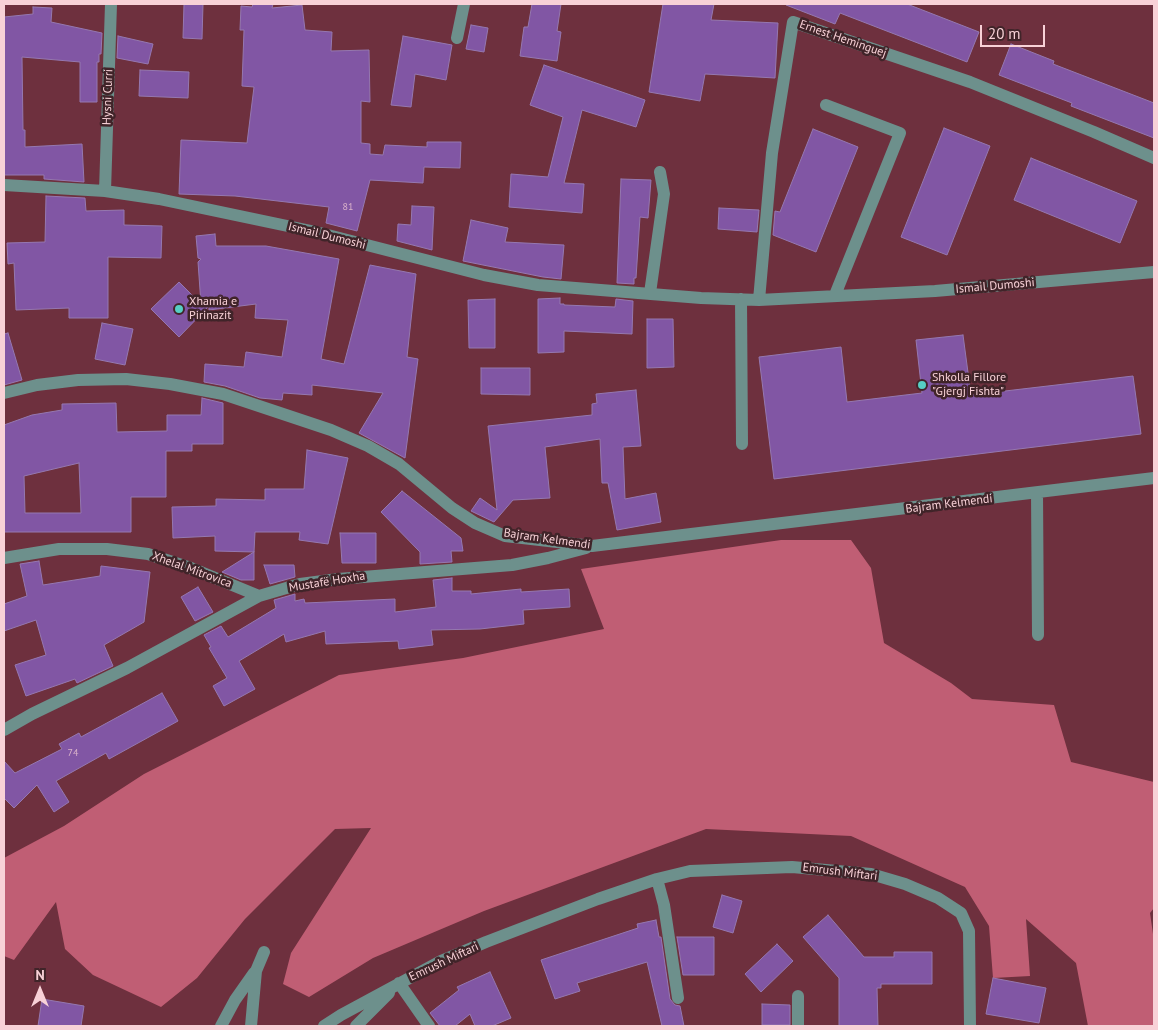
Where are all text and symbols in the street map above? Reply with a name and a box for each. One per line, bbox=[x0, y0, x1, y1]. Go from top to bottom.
scale bar bbox=[983, 15, 1048, 47]
street label: Ernest Heminguej bbox=[797, 17, 889, 61]
text: 20 m bbox=[988, 24, 1021, 43]
street label: Hysni Curri bbox=[100, 69, 116, 125]
house number: 81 bbox=[343, 201, 353, 213]
street label: Ismail Dumoshi bbox=[287, 219, 367, 253]
street label: Ismail Dumoshi bbox=[955, 275, 1035, 297]
place label: Xhamia e Pirinazit bbox=[189, 295, 237, 323]
marker: Xhamia e Pirinazit bbox=[173, 303, 185, 315]
place label: Shkolla Fillore "Gjergj Fishta" bbox=[932, 371, 1006, 399]
marker: Shkolla Fillore "Gjergj Fishta" bbox=[916, 379, 928, 391]
street label: Bajram Kelmendi bbox=[905, 492, 993, 516]
street label: Bajram Kelmendi bbox=[503, 526, 591, 552]
street label: Xhelal Mitrovica bbox=[150, 549, 234, 591]
street label: Mustafë Hoxha bbox=[288, 569, 366, 595]
house number: 74 bbox=[68, 747, 78, 759]
street label: Emrush Miftari bbox=[802, 860, 878, 884]
street label: Emrush Miftari bbox=[407, 940, 481, 984]
north arrow bbox=[15, 965, 65, 1015]
text: N bbox=[35, 966, 45, 984]

